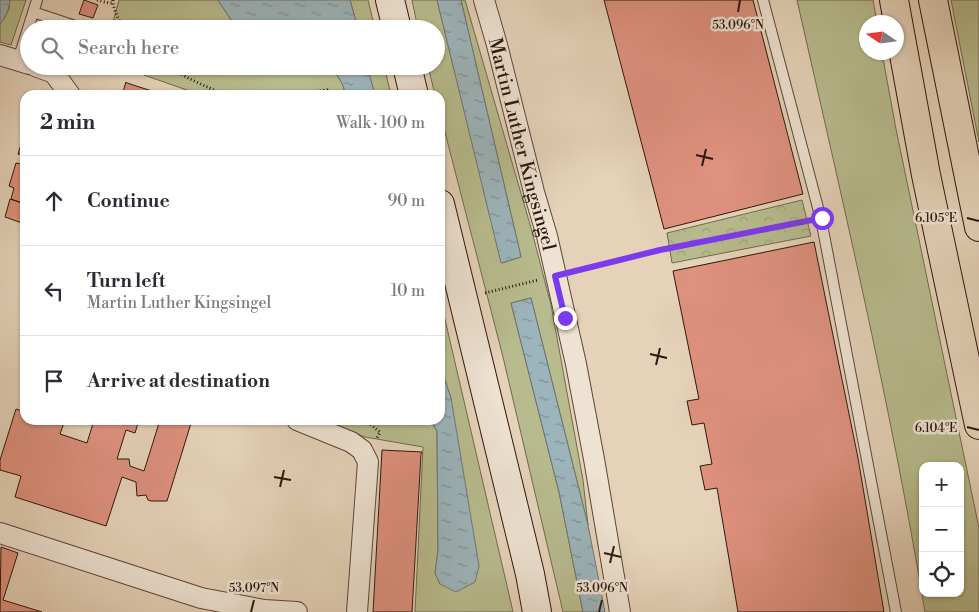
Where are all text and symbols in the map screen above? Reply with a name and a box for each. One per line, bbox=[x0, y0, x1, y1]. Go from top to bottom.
north arrow bbox=[859, 15, 904, 60]
text: 53.096°N bbox=[712, 18, 764, 33]
search box bbox=[20, 20, 445, 75]
icon: search bbox=[38, 34, 66, 62]
street label: Martin Luther Kingsingel bbox=[483, 35, 561, 253]
text: Search here bbox=[78, 36, 179, 60]
text: 2 min bbox=[40, 110, 95, 136]
text: Walk · 100 m bbox=[336, 113, 425, 133]
icon: ahead bbox=[40, 187, 68, 215]
text: Continue bbox=[87, 189, 170, 213]
text: 90 m bbox=[387, 191, 425, 211]
route start bbox=[811, 207, 834, 230]
text: 6.105°E bbox=[915, 211, 957, 226]
text: Turn left bbox=[87, 269, 166, 293]
icon: left bbox=[40, 277, 68, 305]
text: 10 m bbox=[391, 281, 425, 301]
text: Martin Luther Kingsingel bbox=[87, 293, 271, 313]
route end bbox=[554, 307, 577, 330]
icon: arrive bbox=[40, 367, 68, 395]
text: Arrive at destination bbox=[87, 369, 270, 393]
text: 6.104°E bbox=[915, 421, 957, 436]
map controls bbox=[919, 462, 964, 597]
button: + bbox=[919, 462, 964, 507]
button: − bbox=[919, 507, 964, 552]
button: locate bbox=[919, 552, 964, 597]
text: 53.097°N bbox=[229, 581, 279, 596]
text: 53.096°N bbox=[576, 581, 628, 596]

